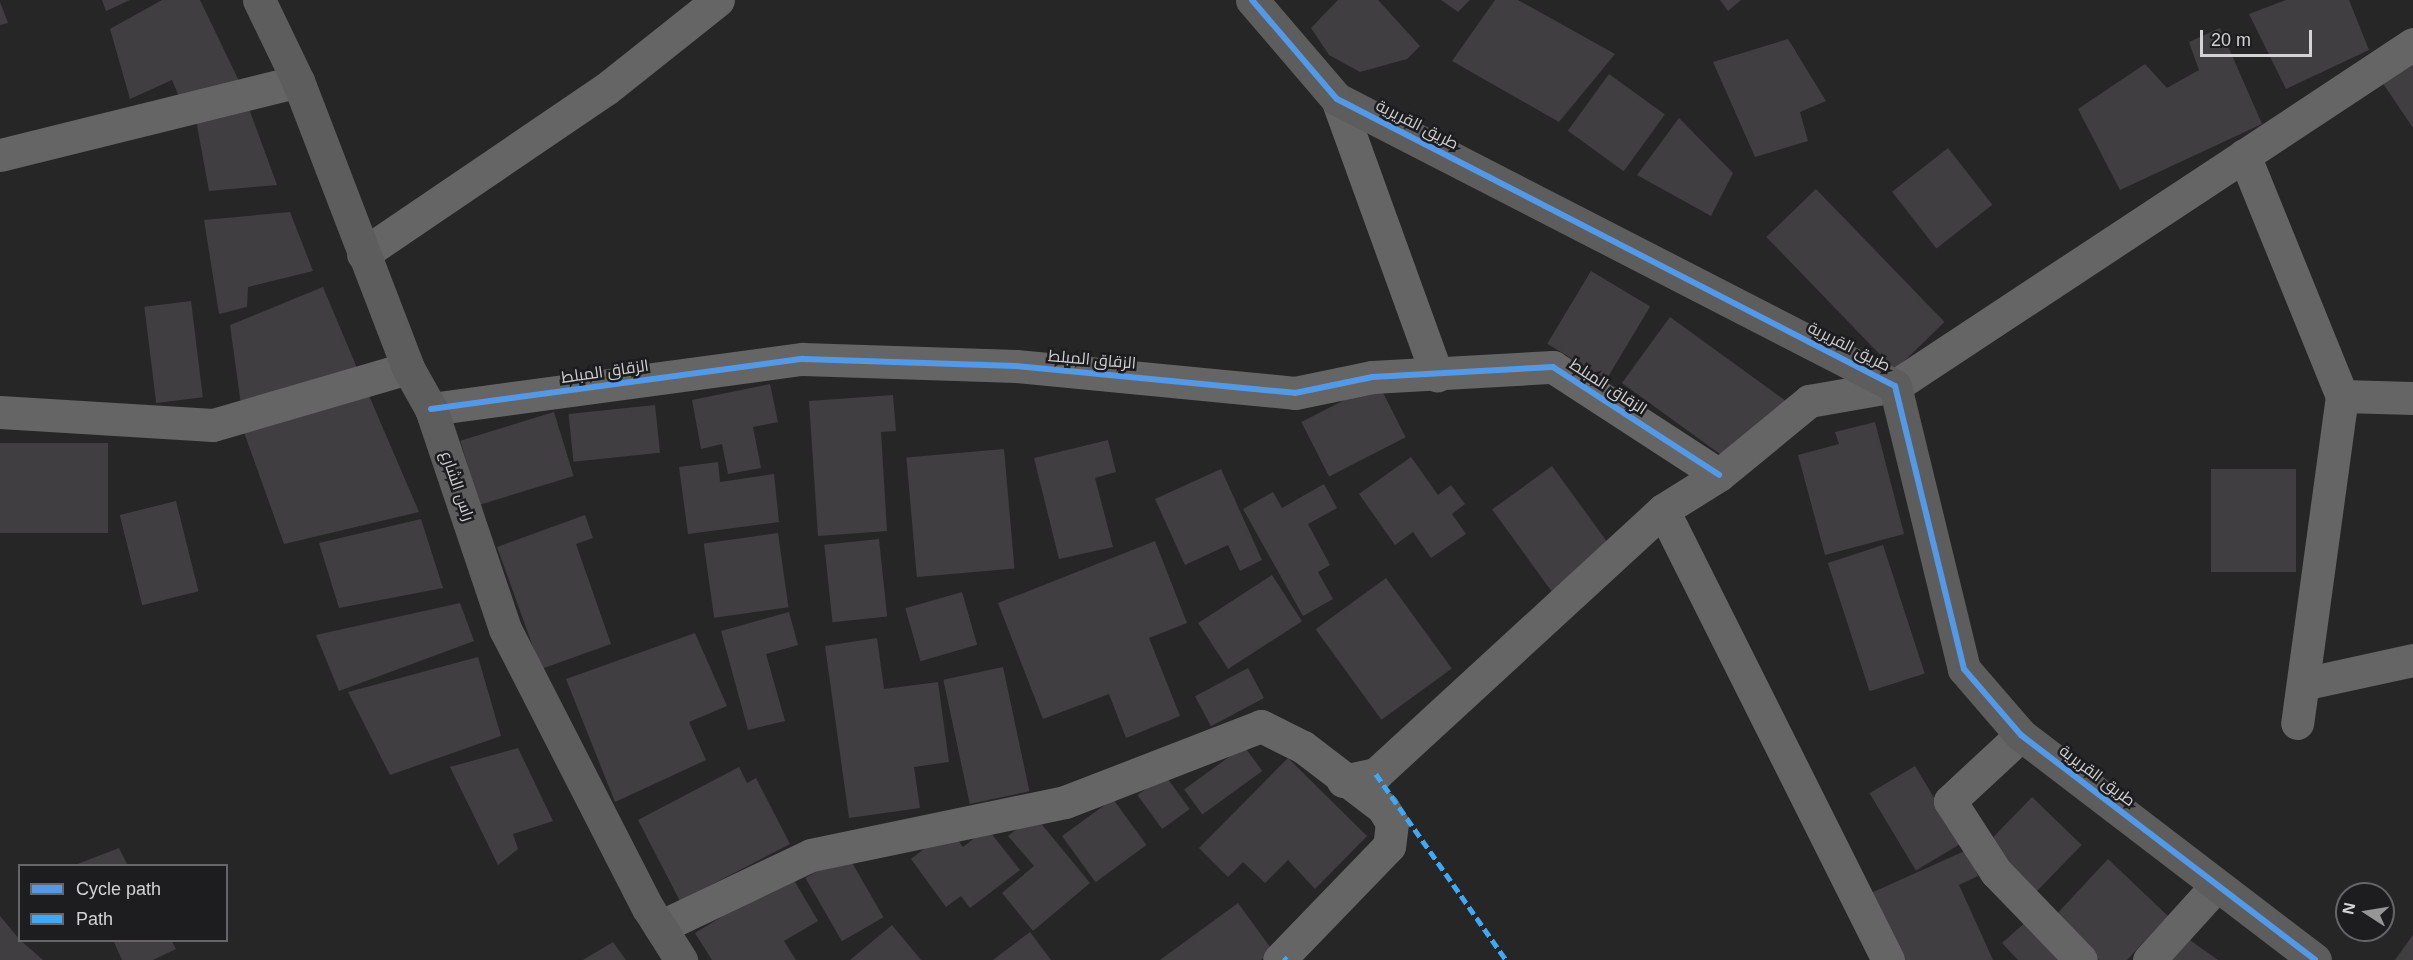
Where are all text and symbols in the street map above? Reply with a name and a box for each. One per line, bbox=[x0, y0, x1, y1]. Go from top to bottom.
scale bar bbox=[2203, 18, 2316, 56]
text: 20 m bbox=[2211, 30, 2251, 50]
street label: طريق القريرية bbox=[1373, 96, 1461, 154]
street label: طريق القريرية bbox=[1805, 318, 1893, 376]
street label: الزقاق المبلط bbox=[1047, 347, 1137, 373]
street label: الزقاق المبلط bbox=[1566, 355, 1650, 419]
street label: الزقاق المبلط bbox=[560, 356, 650, 388]
street label: راس الشارع bbox=[436, 449, 478, 523]
street label: طريق القريرية bbox=[2055, 741, 2139, 811]
legend bbox=[18, 864, 228, 942]
text: Cycle path bbox=[76, 879, 161, 899]
north arrow bbox=[2335, 882, 2395, 942]
text: N bbox=[2339, 901, 2358, 916]
text: Path bbox=[76, 909, 113, 929]

